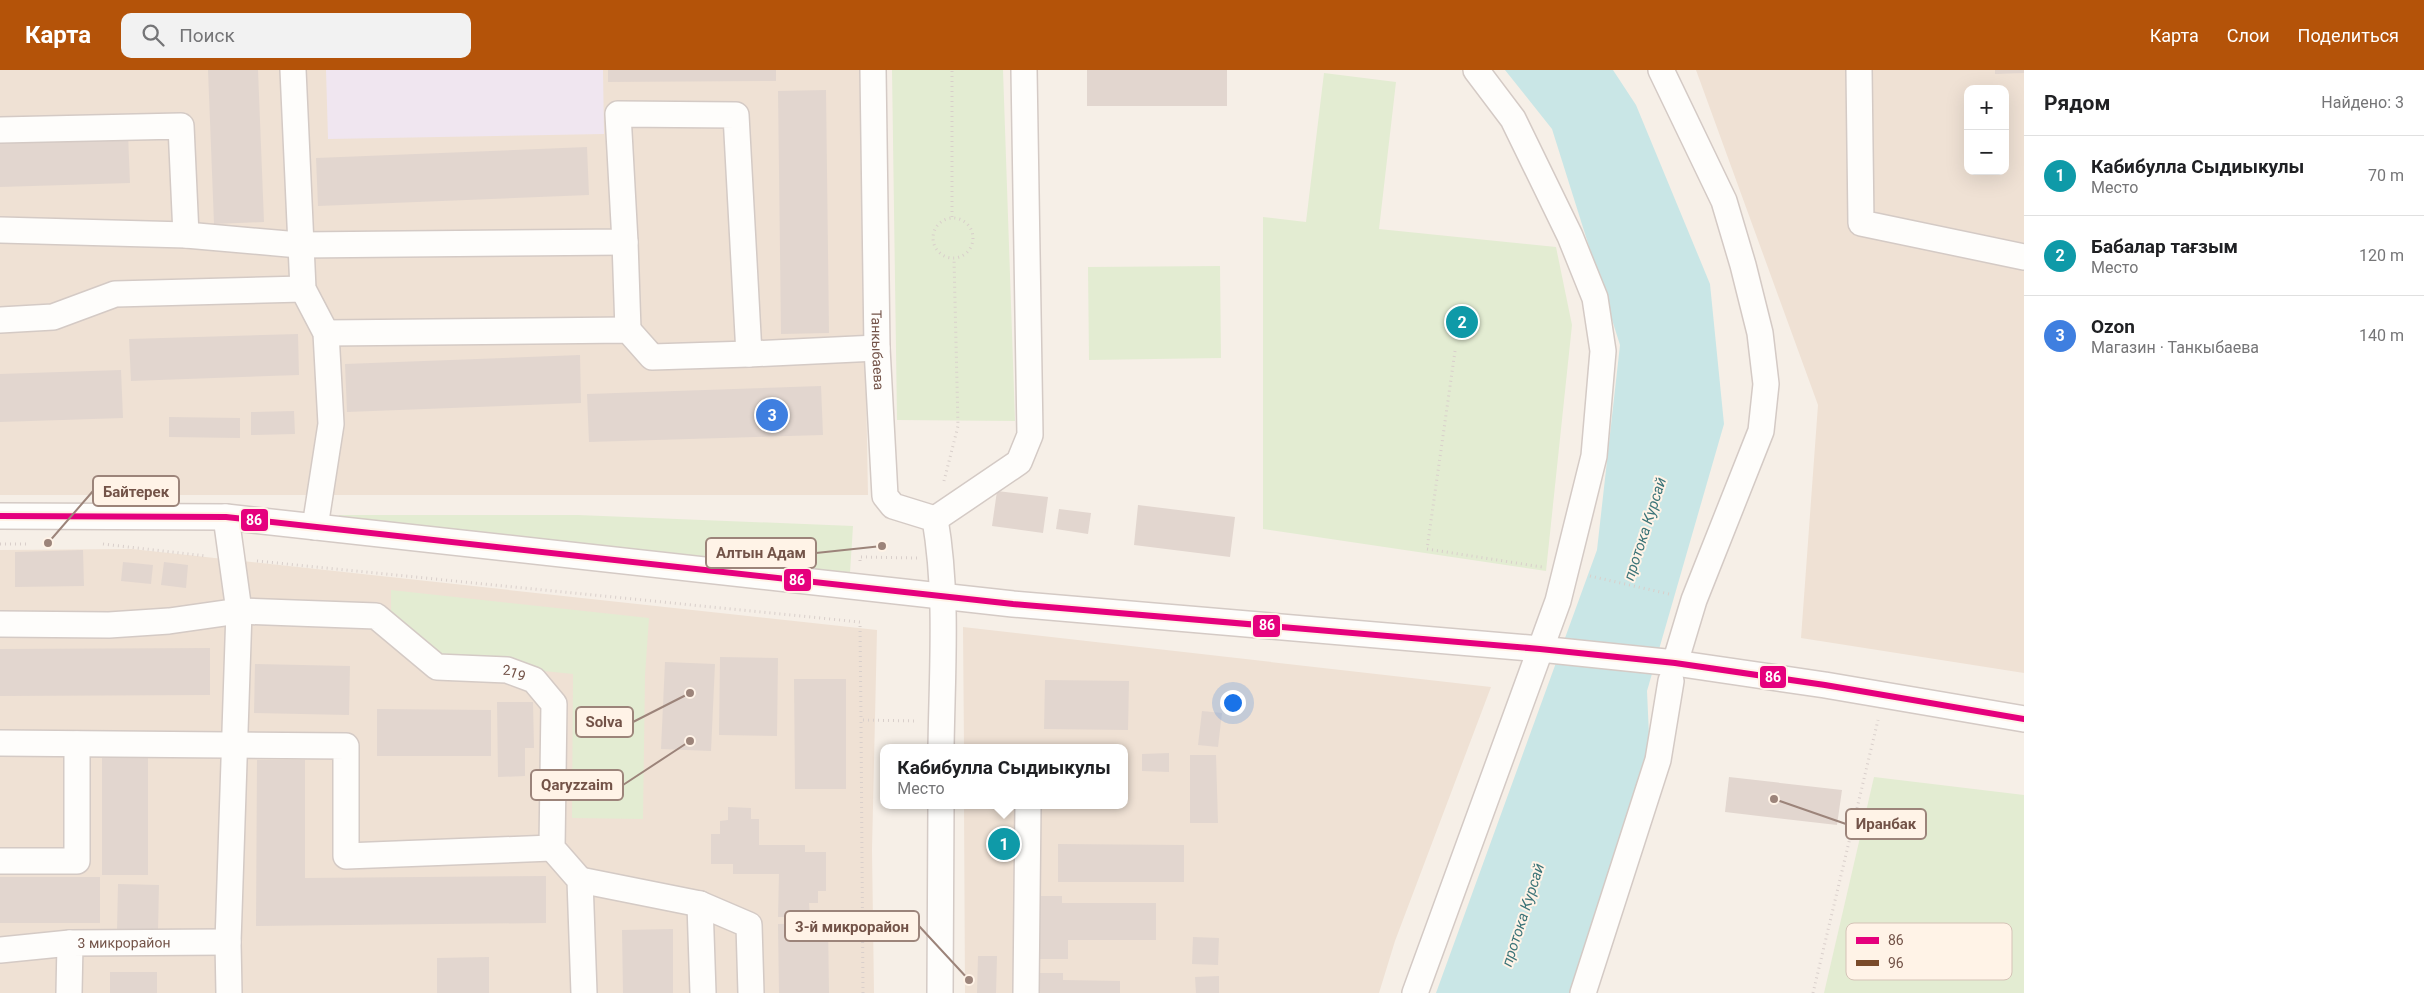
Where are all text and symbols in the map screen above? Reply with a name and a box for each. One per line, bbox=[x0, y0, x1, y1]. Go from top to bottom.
search box bbox=[121, 13, 471, 58]
text: Карта bbox=[25, 21, 91, 49]
icon: search bbox=[139, 21, 167, 49]
text: Поиск bbox=[179, 24, 235, 47]
text: Карта bbox=[2150, 25, 2199, 46]
text: Слои bbox=[2227, 25, 2270, 46]
text: Поделиться bbox=[2298, 25, 2399, 46]
map controls bbox=[1964, 85, 2009, 175]
button: + bbox=[1964, 85, 2009, 130]
text: Рядом bbox=[2044, 91, 2110, 115]
text: Найдено: 3 bbox=[2321, 93, 2404, 112]
button: − bbox=[1964, 130, 2009, 175]
text: Кабибулла Сыдиыкулы bbox=[2091, 155, 2304, 178]
text: 1 bbox=[2055, 166, 2065, 185]
text: 70 m bbox=[2368, 166, 2404, 185]
text: Место bbox=[2091, 178, 2138, 197]
text: Бабалар тағзым bbox=[2091, 235, 2238, 258]
text: 2 bbox=[2055, 246, 2065, 265]
text: 120 m bbox=[2359, 246, 2404, 265]
text: Место bbox=[2091, 258, 2138, 277]
pin: 2 bbox=[1446, 303, 1478, 341]
street label: Танкыбаева bbox=[868, 310, 887, 390]
text: Ozon bbox=[2091, 315, 2135, 338]
text: 3 bbox=[2055, 326, 2065, 345]
text: 140 m bbox=[2359, 326, 2404, 345]
text: Магазин · Танкыбаева bbox=[2091, 338, 2259, 357]
pin: 3 bbox=[756, 396, 788, 434]
water label: протока Курсай bbox=[1620, 475, 1670, 583]
callout: Байтерек bbox=[93, 476, 179, 506]
text: Байтерек bbox=[103, 483, 170, 501]
line badge: 86 bbox=[240, 508, 269, 532]
text: 86 bbox=[246, 512, 262, 528]
callout: Алтын Адам bbox=[706, 538, 816, 568]
text: Алтын Адам bbox=[716, 544, 806, 562]
line badge: 86 bbox=[783, 568, 812, 592]
text: 86 bbox=[789, 572, 805, 588]
line badge: 86 bbox=[1252, 614, 1281, 638]
text: 86 bbox=[1259, 617, 1275, 633]
street label: 219 bbox=[502, 662, 528, 684]
line badge: 86 bbox=[1759, 665, 1787, 689]
text: 86 bbox=[1765, 669, 1781, 685]
your location bbox=[1220, 690, 1246, 716]
callout: Solva bbox=[576, 707, 633, 737]
text: Solva bbox=[585, 713, 623, 731]
popup bbox=[880, 744, 1128, 809]
text: Кабибулла Сыдиыкулы bbox=[897, 756, 1111, 779]
callout: Qaryzzaim bbox=[531, 770, 623, 800]
text: Qaryzzaim bbox=[541, 776, 613, 794]
text: Место bbox=[897, 779, 945, 798]
callout: Иранбак bbox=[1846, 809, 1926, 839]
text: Иранбак bbox=[1856, 815, 1917, 833]
pin: 1 bbox=[988, 825, 1020, 863]
water label: протока Курсай bbox=[1498, 861, 1548, 969]
callout: 3-й микрорайон bbox=[785, 911, 919, 941]
text: 3-й микрорайон bbox=[795, 918, 909, 936]
legend bbox=[1846, 923, 2012, 980]
text: 86 bbox=[1888, 932, 1904, 948]
street label: 3 микрорайон bbox=[77, 934, 171, 951]
text: 96 bbox=[1888, 955, 1904, 971]

